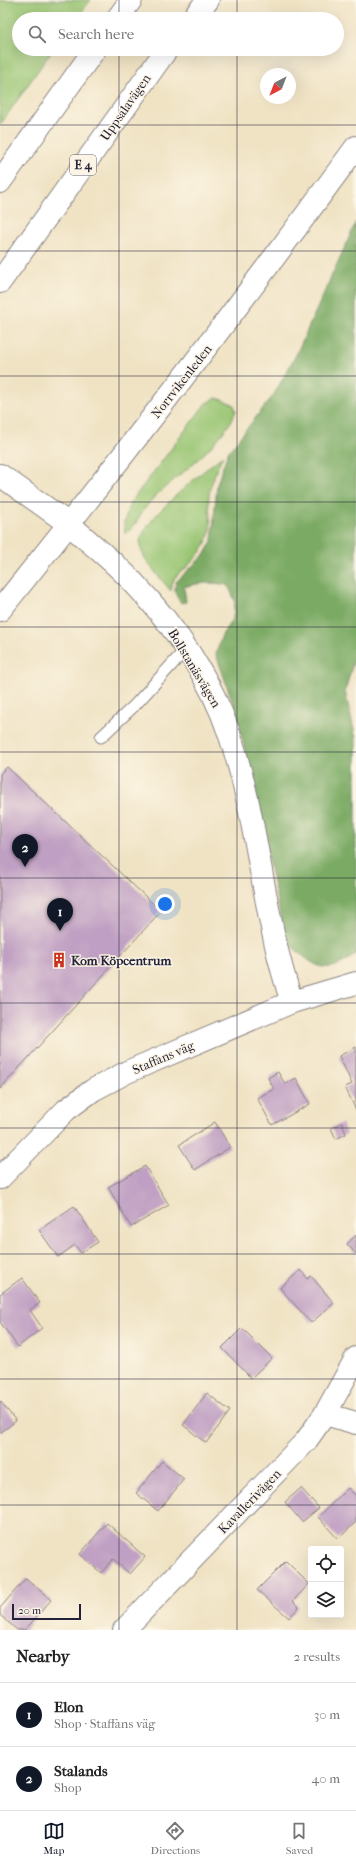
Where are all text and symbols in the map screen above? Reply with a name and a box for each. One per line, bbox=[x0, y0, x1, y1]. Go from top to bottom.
search box bbox=[12, 12, 344, 56]
icon: search bbox=[26, 23, 48, 45]
text: Search here bbox=[58, 25, 134, 43]
north arrow bbox=[260, 68, 296, 104]
street label: Uppsalavägen bbox=[97, 71, 154, 143]
road number: E 4 bbox=[70, 155, 96, 175]
street label: Norrvikenleden bbox=[148, 341, 215, 421]
street label: Bollstanäsvägen bbox=[165, 626, 224, 711]
pin: 2 bbox=[12, 834, 38, 867]
your location bbox=[155, 894, 175, 914]
pin: 1 bbox=[47, 898, 73, 931]
building icon: Kom Köpcentrum bbox=[50, 951, 68, 969]
place label: Kom Köpcentrum bbox=[71, 953, 171, 969]
street label: Staffans väg bbox=[130, 1037, 197, 1077]
street label: Kavallerivägen bbox=[215, 1466, 284, 1537]
map controls bbox=[308, 1546, 344, 1618]
button: locate bbox=[308, 1546, 344, 1582]
button: layers bbox=[308, 1582, 344, 1618]
scale bar bbox=[12, 1602, 81, 1621]
text: 20 m bbox=[18, 1604, 41, 1617]
text: Nearby bbox=[16, 1646, 70, 1666]
text: 2 results bbox=[294, 1649, 340, 1664]
text: Elon bbox=[54, 1698, 83, 1716]
text: 1 bbox=[27, 1707, 31, 1722]
text: 30 m bbox=[314, 1707, 340, 1722]
text: Shop · Staffans väg bbox=[54, 1716, 155, 1731]
text: Stalands bbox=[54, 1762, 107, 1780]
text: 2 bbox=[26, 1771, 32, 1786]
text: 40 m bbox=[312, 1771, 340, 1786]
text: Shop bbox=[54, 1780, 82, 1795]
tab: Map bbox=[43, 1820, 65, 1857]
tab: Directions bbox=[151, 1820, 200, 1857]
tab: Saved bbox=[286, 1820, 313, 1857]

